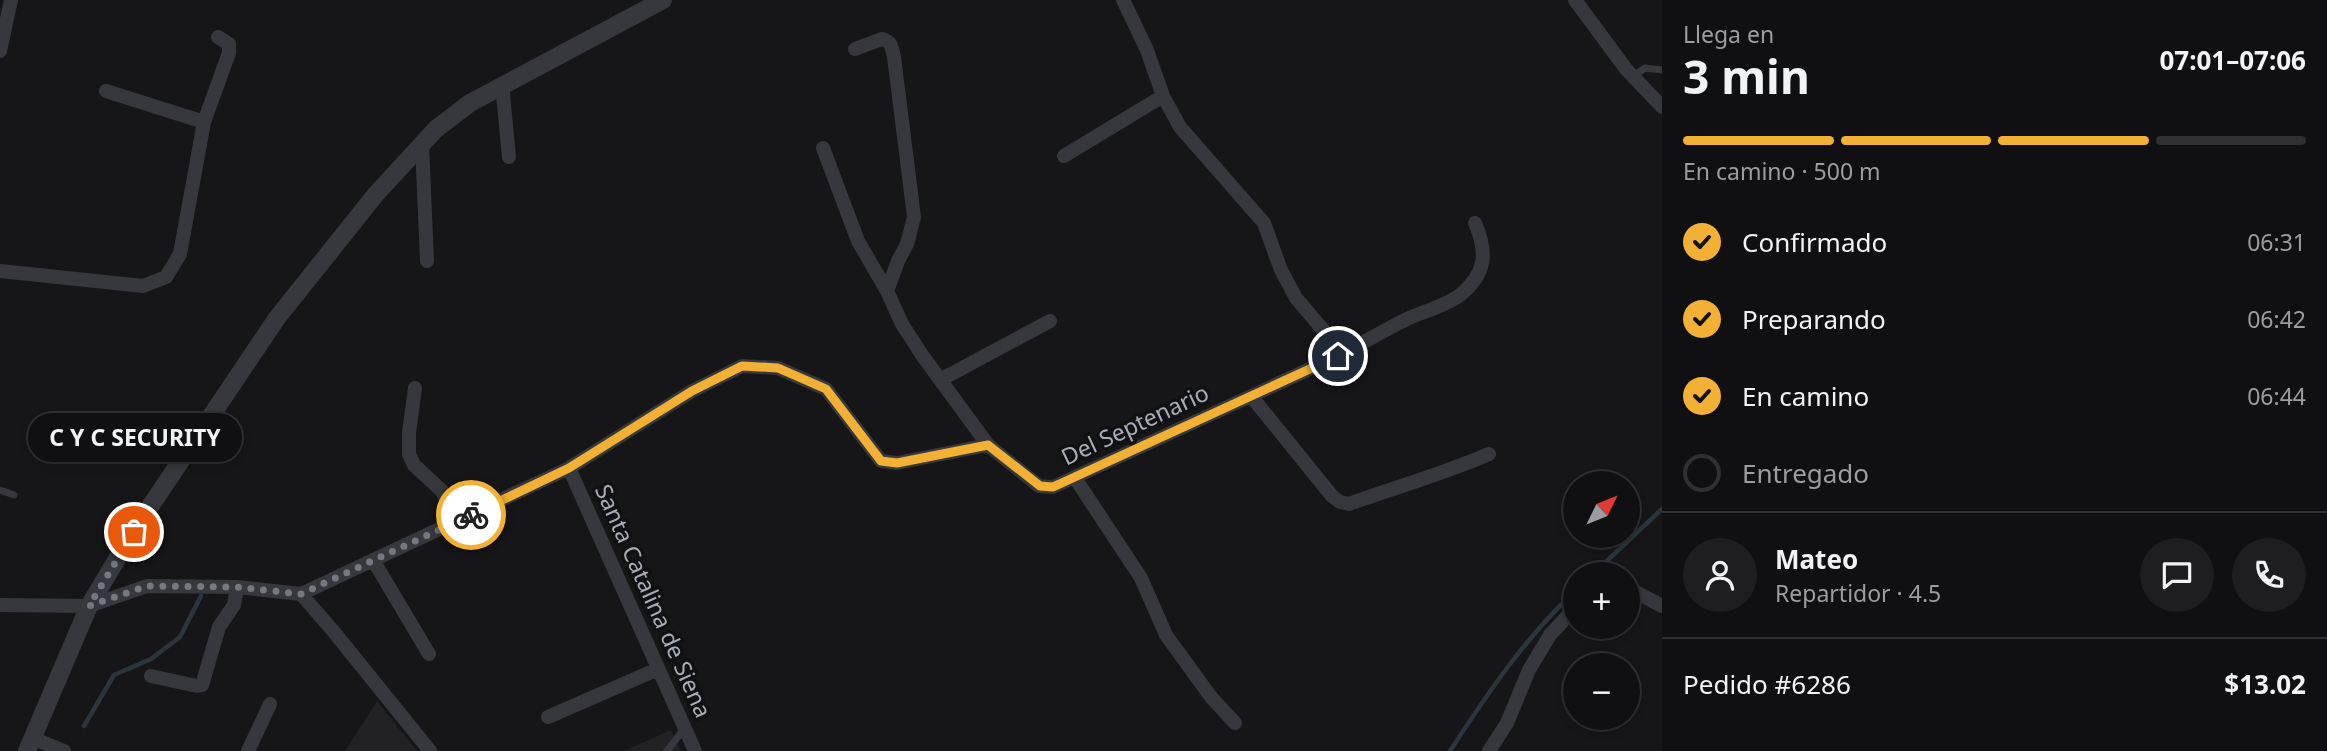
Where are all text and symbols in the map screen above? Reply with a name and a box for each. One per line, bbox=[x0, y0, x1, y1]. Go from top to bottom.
text: Llega en bbox=[1683, 18, 1774, 50]
text: 07:01–07:06 bbox=[2159, 42, 2306, 78]
text: 3 min bbox=[1683, 45, 1810, 107]
text: En camino · 500 m bbox=[1683, 155, 1881, 187]
icon: check bbox=[1683, 223, 1721, 261]
text: Confirmado bbox=[1742, 224, 1887, 260]
text: 06:31 bbox=[2247, 226, 2306, 258]
icon: check bbox=[1683, 300, 1721, 338]
text: Preparando bbox=[1742, 301, 1886, 337]
text: 06:42 bbox=[2247, 303, 2306, 335]
pin bbox=[1308, 326, 1368, 386]
icon: home bbox=[1319, 337, 1357, 375]
street label: Del Septenario bbox=[1056, 376, 1213, 472]
icon: check bbox=[1683, 377, 1721, 415]
text: En camino bbox=[1742, 378, 1869, 414]
text: 06:44 bbox=[2247, 380, 2306, 412]
callout: C Y C SECURITY bbox=[27, 413, 241, 462]
text: C Y C SECURITY bbox=[49, 421, 221, 453]
text: Entregado bbox=[1742, 455, 1869, 491]
north arrow bbox=[1563, 471, 1640, 548]
map controls bbox=[1563, 471, 1640, 730]
street label: Santa Catalina de Siena bbox=[588, 479, 720, 722]
courier bbox=[436, 480, 506, 550]
icon: bike bbox=[452, 496, 490, 534]
pin bbox=[104, 502, 164, 562]
icon: bag bbox=[115, 513, 153, 551]
button: person bbox=[1683, 538, 1757, 612]
button: chat bbox=[2140, 538, 2214, 612]
button: phone bbox=[2232, 538, 2306, 612]
text: Mateo bbox=[1775, 541, 1858, 577]
button: + bbox=[1563, 562, 1640, 639]
text: Repartidor · 4.5 bbox=[1775, 577, 1941, 609]
button: − bbox=[1563, 653, 1640, 730]
text: Pedido #6286 bbox=[1683, 666, 1851, 702]
text: $13.02 bbox=[2224, 666, 2306, 702]

